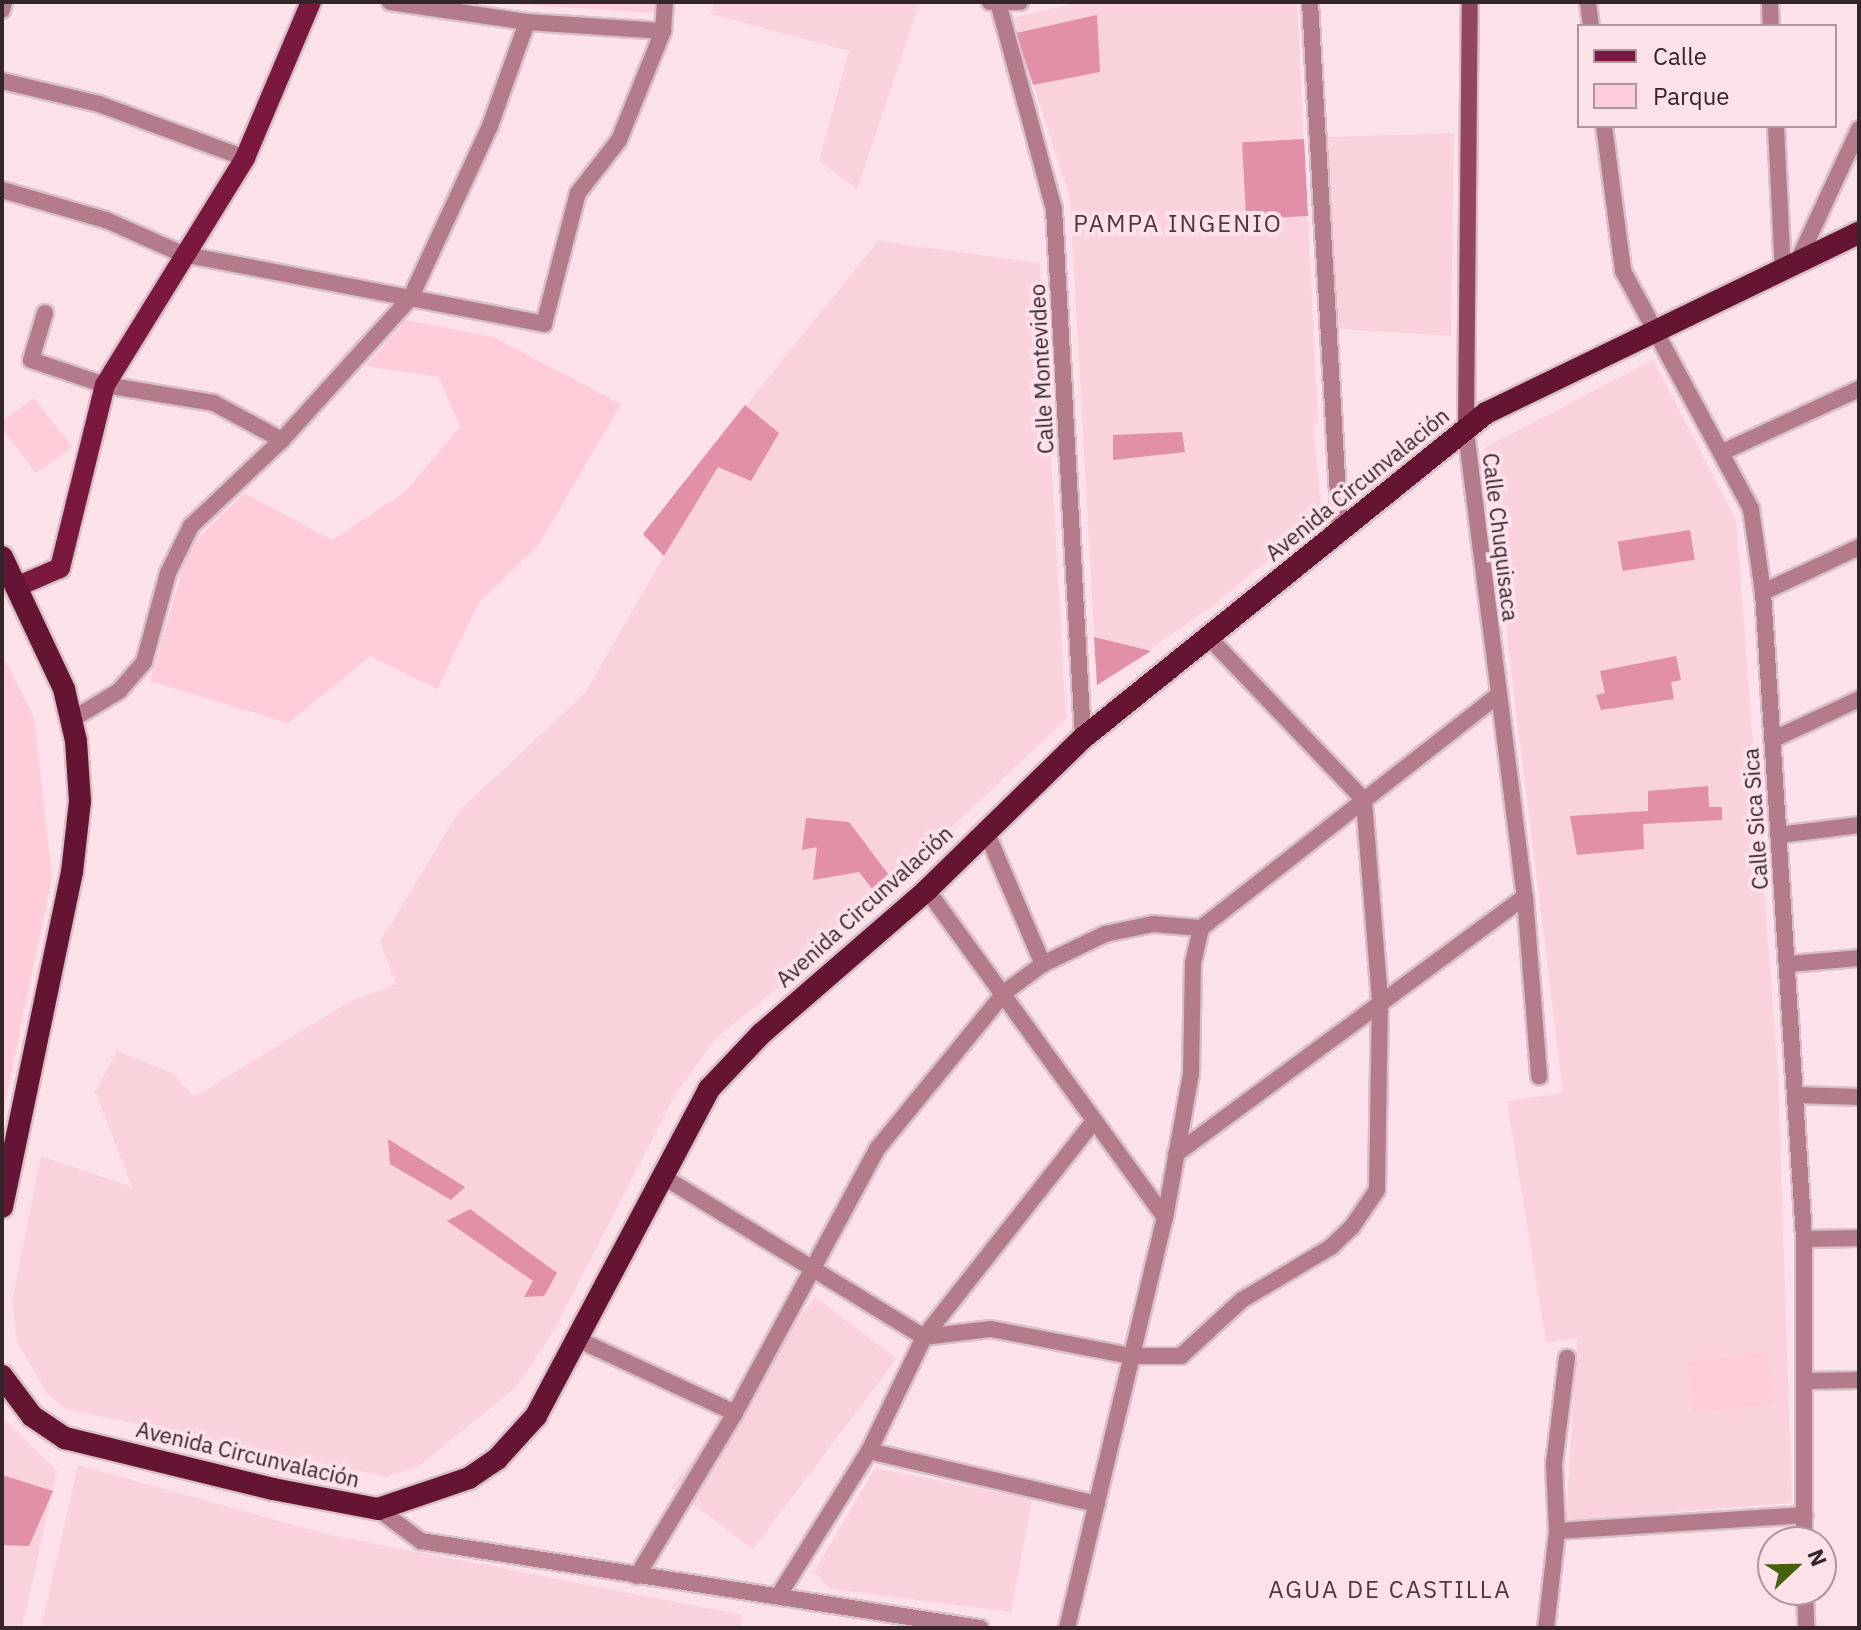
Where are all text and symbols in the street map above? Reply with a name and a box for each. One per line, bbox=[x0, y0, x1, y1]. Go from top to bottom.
legend bbox=[1577, 24, 1837, 128]
text: Calle bbox=[1653, 40, 1707, 72]
text: Parque bbox=[1653, 80, 1730, 112]
district label: PAMPA INGENIO bbox=[1073, 210, 1283, 238]
street label: Calle Montevideo bbox=[1023, 283, 1059, 455]
street label: Avenida Circunvalación bbox=[1260, 402, 1454, 566]
street label: Calle Chuquisaca bbox=[1478, 451, 1524, 623]
street label: Calle Sica Sica bbox=[1737, 747, 1773, 891]
street label: Avenida Circunvalación bbox=[770, 820, 958, 992]
street label: Avenida Circunvalación bbox=[134, 1415, 362, 1493]
north arrow bbox=[1757, 1526, 1837, 1606]
text: N bbox=[1801, 1545, 1834, 1570]
district label: AGUA DE CASTILLA bbox=[1268, 1576, 1512, 1604]

